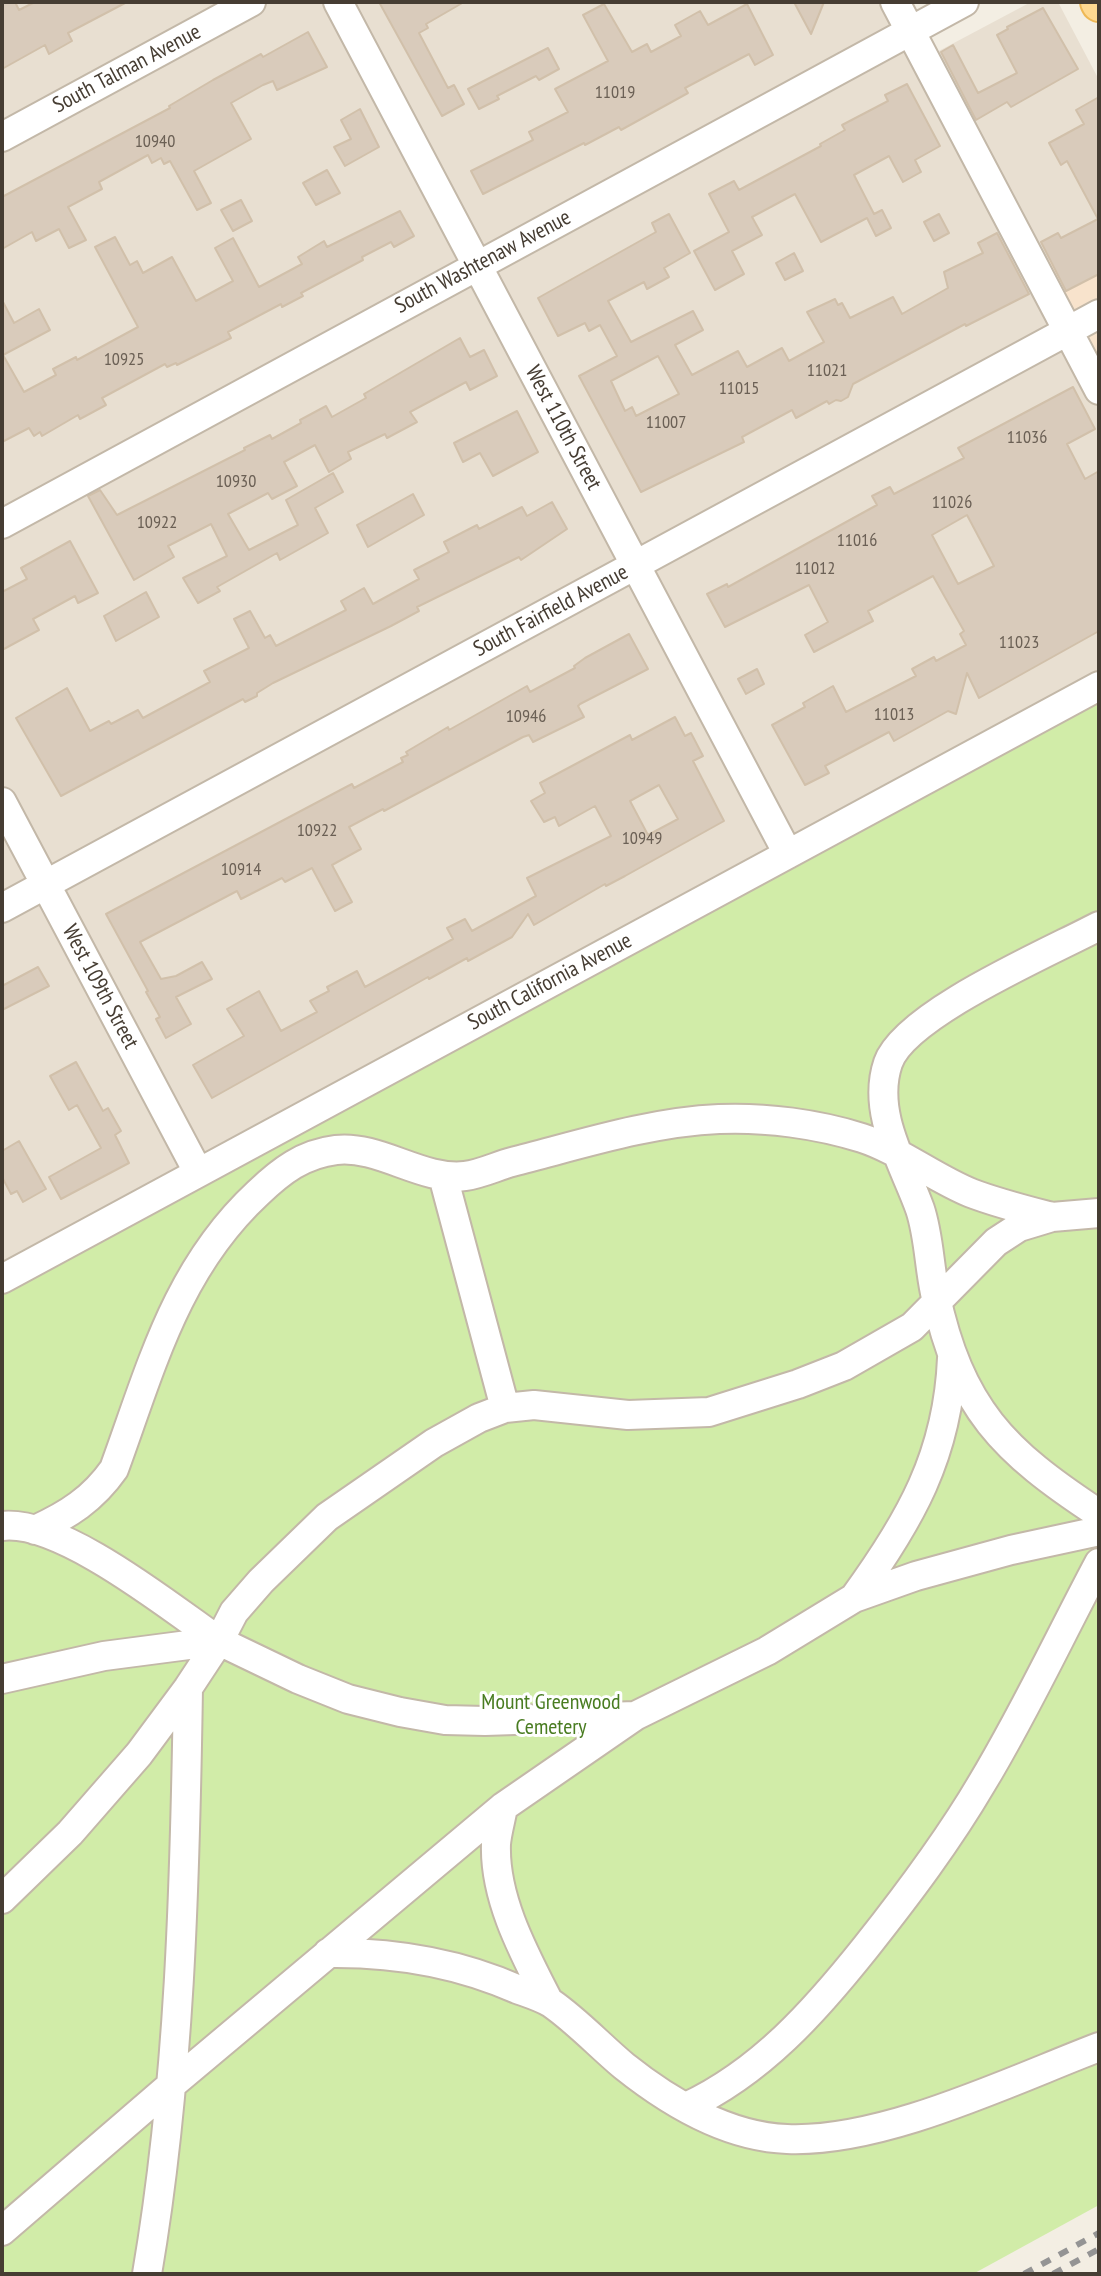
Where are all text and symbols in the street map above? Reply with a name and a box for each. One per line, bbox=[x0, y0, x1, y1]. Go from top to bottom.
street label: South Talman Avenue bbox=[48, 19, 206, 119]
house number: 11019 bbox=[595, 82, 635, 104]
house number: 10940 bbox=[135, 131, 175, 153]
street label: South Washtenaw Avenue bbox=[390, 204, 576, 320]
house number: 10925 bbox=[104, 349, 144, 371]
house number: 11021 bbox=[807, 360, 847, 382]
street label: West 110th Street bbox=[519, 361, 607, 495]
house number: 11015 bbox=[719, 378, 759, 400]
house number: 11007 bbox=[646, 412, 686, 434]
house number: 11036 bbox=[1007, 427, 1047, 449]
house number: 10930 bbox=[216, 471, 256, 493]
house number: 11026 bbox=[932, 492, 972, 514]
house number: 10922 bbox=[137, 512, 177, 534]
house number: 11016 bbox=[837, 530, 877, 552]
house number: 11012 bbox=[795, 558, 835, 580]
street label: South Fairfield Avenue bbox=[469, 559, 633, 663]
house number: 11023 bbox=[999, 632, 1039, 654]
house number: 11013 bbox=[874, 704, 914, 726]
house number: 10946 bbox=[506, 706, 546, 728]
house number: 10922 bbox=[297, 820, 337, 842]
house number: 10949 bbox=[622, 828, 662, 850]
house number: 10914 bbox=[221, 859, 261, 881]
street label: West 109th Street bbox=[56, 920, 144, 1054]
street label: South California Avenue bbox=[464, 928, 636, 1036]
park label: Mount Greenwood Cemetery bbox=[481, 1690, 621, 1742]

